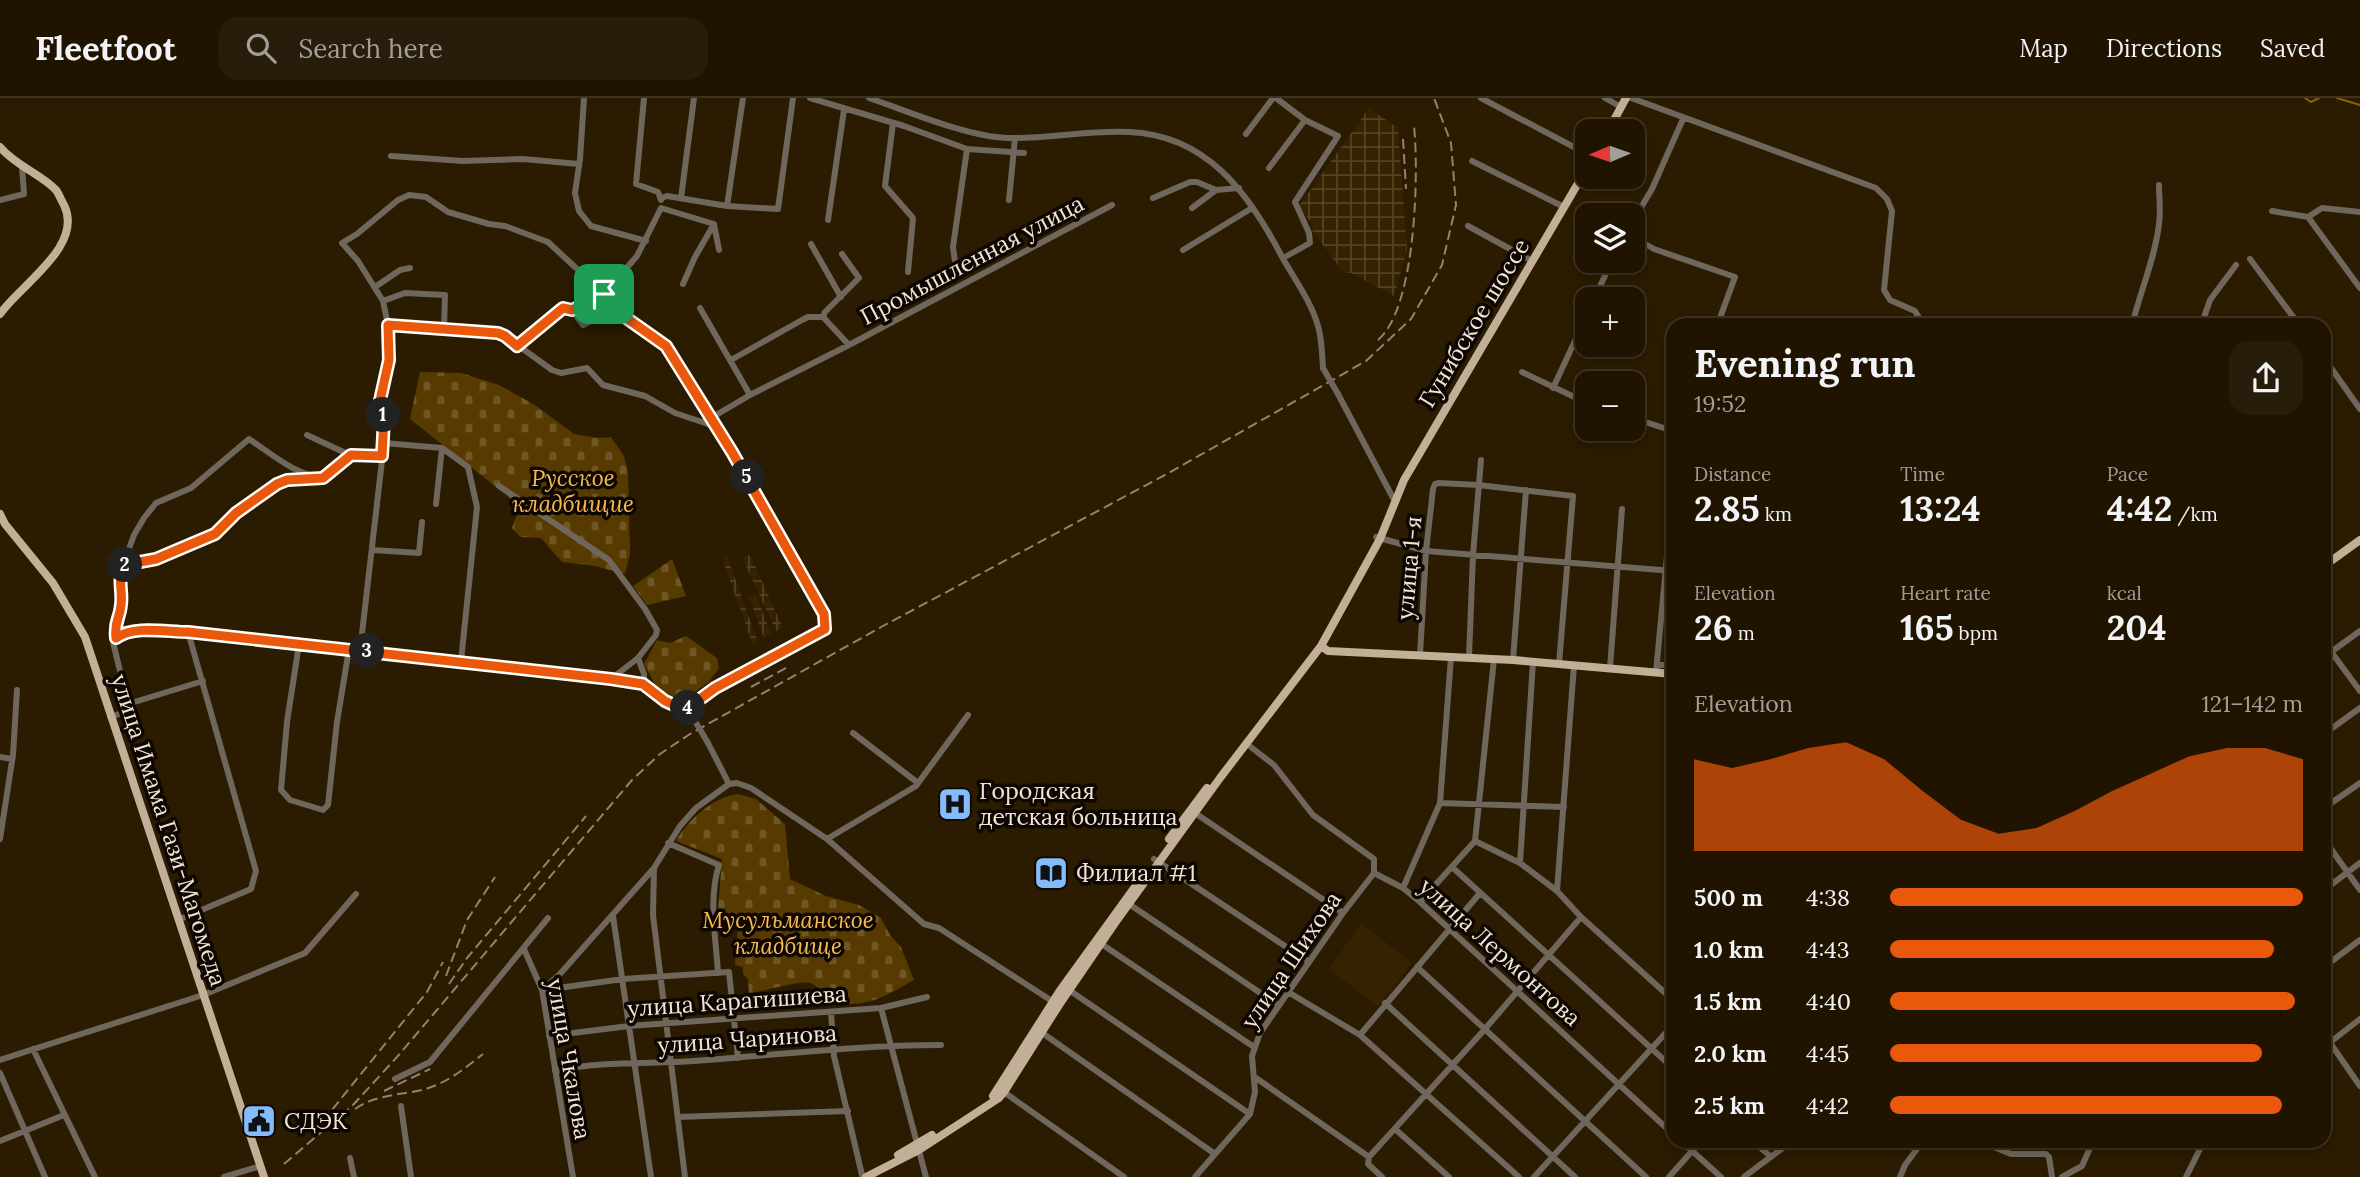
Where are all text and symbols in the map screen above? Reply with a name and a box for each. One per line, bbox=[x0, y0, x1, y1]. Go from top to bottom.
search box bbox=[218, 17, 708, 80]
text: Fleetfoot bbox=[35, 27, 176, 69]
icon: search bbox=[242, 29, 280, 67]
text: Search here bbox=[298, 32, 443, 65]
text: Map bbox=[2019, 33, 2068, 64]
text: Directions bbox=[2106, 33, 2222, 64]
text: Saved bbox=[2260, 33, 2325, 64]
north arrow bbox=[1575, 119, 1645, 189]
map controls bbox=[1575, 119, 1645, 441]
street label: Промышленная улица bbox=[855, 188, 1089, 331]
button: layers bbox=[1575, 203, 1645, 273]
street label: Гунибское шоссе bbox=[1412, 233, 1535, 412]
pin bbox=[574, 264, 634, 324]
icon: arrive bbox=[585, 275, 623, 313]
button: + bbox=[1575, 287, 1645, 357]
text: Evening run bbox=[1694, 339, 1916, 387]
button: share bbox=[2229, 341, 2303, 415]
button: − bbox=[1575, 371, 1645, 441]
text: 19:52 bbox=[1694, 389, 1746, 418]
pin: 1 bbox=[366, 398, 400, 432]
text: 1 bbox=[379, 402, 386, 426]
pin: 5 bbox=[730, 460, 764, 494]
text: Distance bbox=[1694, 462, 1771, 486]
text: Time bbox=[1900, 462, 1945, 486]
text: Pace bbox=[2107, 462, 2148, 486]
park label: Русское кладбищие bbox=[512, 463, 634, 518]
text: 5 bbox=[741, 464, 752, 488]
text: 2.85 bbox=[1694, 486, 1760, 531]
text: 13:24 bbox=[1900, 486, 1981, 531]
text: 4:42 bbox=[2107, 486, 2172, 531]
text: km bbox=[1760, 502, 1792, 526]
text: /km bbox=[2172, 502, 2218, 526]
street label: улица 1-я bbox=[1390, 515, 1427, 621]
pin: 2 bbox=[108, 547, 142, 582]
text: 2 bbox=[119, 552, 130, 576]
text: Elevation bbox=[1694, 581, 1776, 605]
text: Heart rate bbox=[1900, 581, 1991, 605]
text: kcal bbox=[2107, 581, 2142, 605]
text: 26 bbox=[1694, 605, 1733, 650]
text: 165 bbox=[1900, 605, 1954, 650]
text: 204 bbox=[2107, 605, 2167, 650]
text: m bbox=[1733, 621, 1755, 645]
text: bpm bbox=[1954, 621, 1998, 645]
pin: 3 bbox=[350, 634, 384, 668]
text: 3 bbox=[361, 638, 372, 662]
street label: улица Имама Гази-Магомеда bbox=[105, 670, 234, 990]
text: Elevation bbox=[1694, 689, 1793, 718]
text: 121–142 m bbox=[2201, 689, 2303, 718]
pin: 4 bbox=[670, 690, 706, 726]
text: 4 bbox=[682, 695, 693, 719]
place label: Городская детская больница bbox=[979, 776, 1178, 831]
hospital icon: Городская детская больница bbox=[936, 785, 974, 823]
library icon: Филиал #1 bbox=[1032, 854, 1070, 892]
place label: Филиал #1 bbox=[1076, 858, 1196, 887]
street label: улица Лермонтова bbox=[1414, 871, 1587, 1032]
text: 500 m bbox=[1694, 883, 1763, 912]
text: 4:38 bbox=[1806, 883, 1850, 912]
street label: улица Шихова bbox=[1234, 886, 1347, 1034]
park label: Мусульманское кладбище bbox=[702, 905, 874, 960]
text: 1.0 km bbox=[1694, 935, 1764, 964]
text: 4:43 bbox=[1806, 935, 1850, 964]
street label: улица Чкалова bbox=[541, 976, 598, 1142]
street label: улица Карагишиева bbox=[626, 978, 848, 1023]
text: 1.5 km bbox=[1694, 987, 1762, 1016]
text: 4:40 bbox=[1806, 987, 1851, 1016]
street label: улица Чаринова bbox=[656, 1018, 838, 1059]
text: 2.0 km bbox=[1694, 1039, 1767, 1068]
text: 4:45 bbox=[1806, 1039, 1849, 1068]
text: 2.5 km bbox=[1694, 1091, 1765, 1120]
text: 4:42 bbox=[1806, 1091, 1849, 1120]
public building icon: СДЭК bbox=[240, 1102, 278, 1140]
place label: СДЭК bbox=[284, 1106, 348, 1135]

